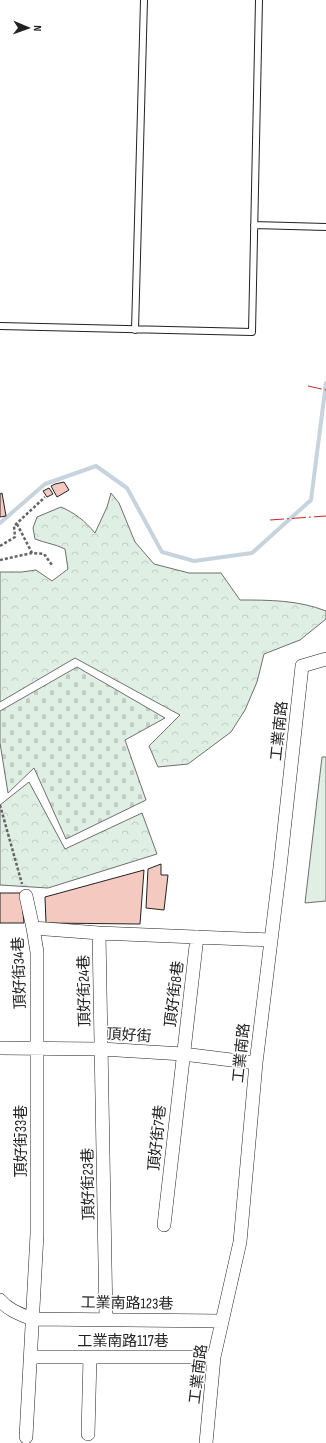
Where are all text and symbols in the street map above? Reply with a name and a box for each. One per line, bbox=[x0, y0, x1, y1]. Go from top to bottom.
north arrow bbox=[8, 8, 48, 48]
text: N bbox=[31, 25, 44, 32]
street label: 工業南路 bbox=[267, 700, 292, 762]
street label: 頂好街34巷 bbox=[9, 936, 30, 1010]
street label: 頂好街24巷 bbox=[74, 955, 95, 1027]
street label: 頂好街8巷 bbox=[161, 960, 188, 1028]
street label: 工業南路 bbox=[229, 1022, 254, 1084]
street label: 頂好街 bbox=[106, 1025, 152, 1046]
street label: 頂好街7巷 bbox=[145, 1104, 170, 1172]
street label: 頂好街33巷 bbox=[12, 1105, 31, 1177]
street label: 頂好街23巷 bbox=[78, 1148, 99, 1220]
street label: 工業南路123巷 bbox=[80, 1293, 174, 1314]
street label: 工業南路117巷 bbox=[77, 1332, 169, 1351]
street label: 工業南路 bbox=[185, 1343, 212, 1405]

